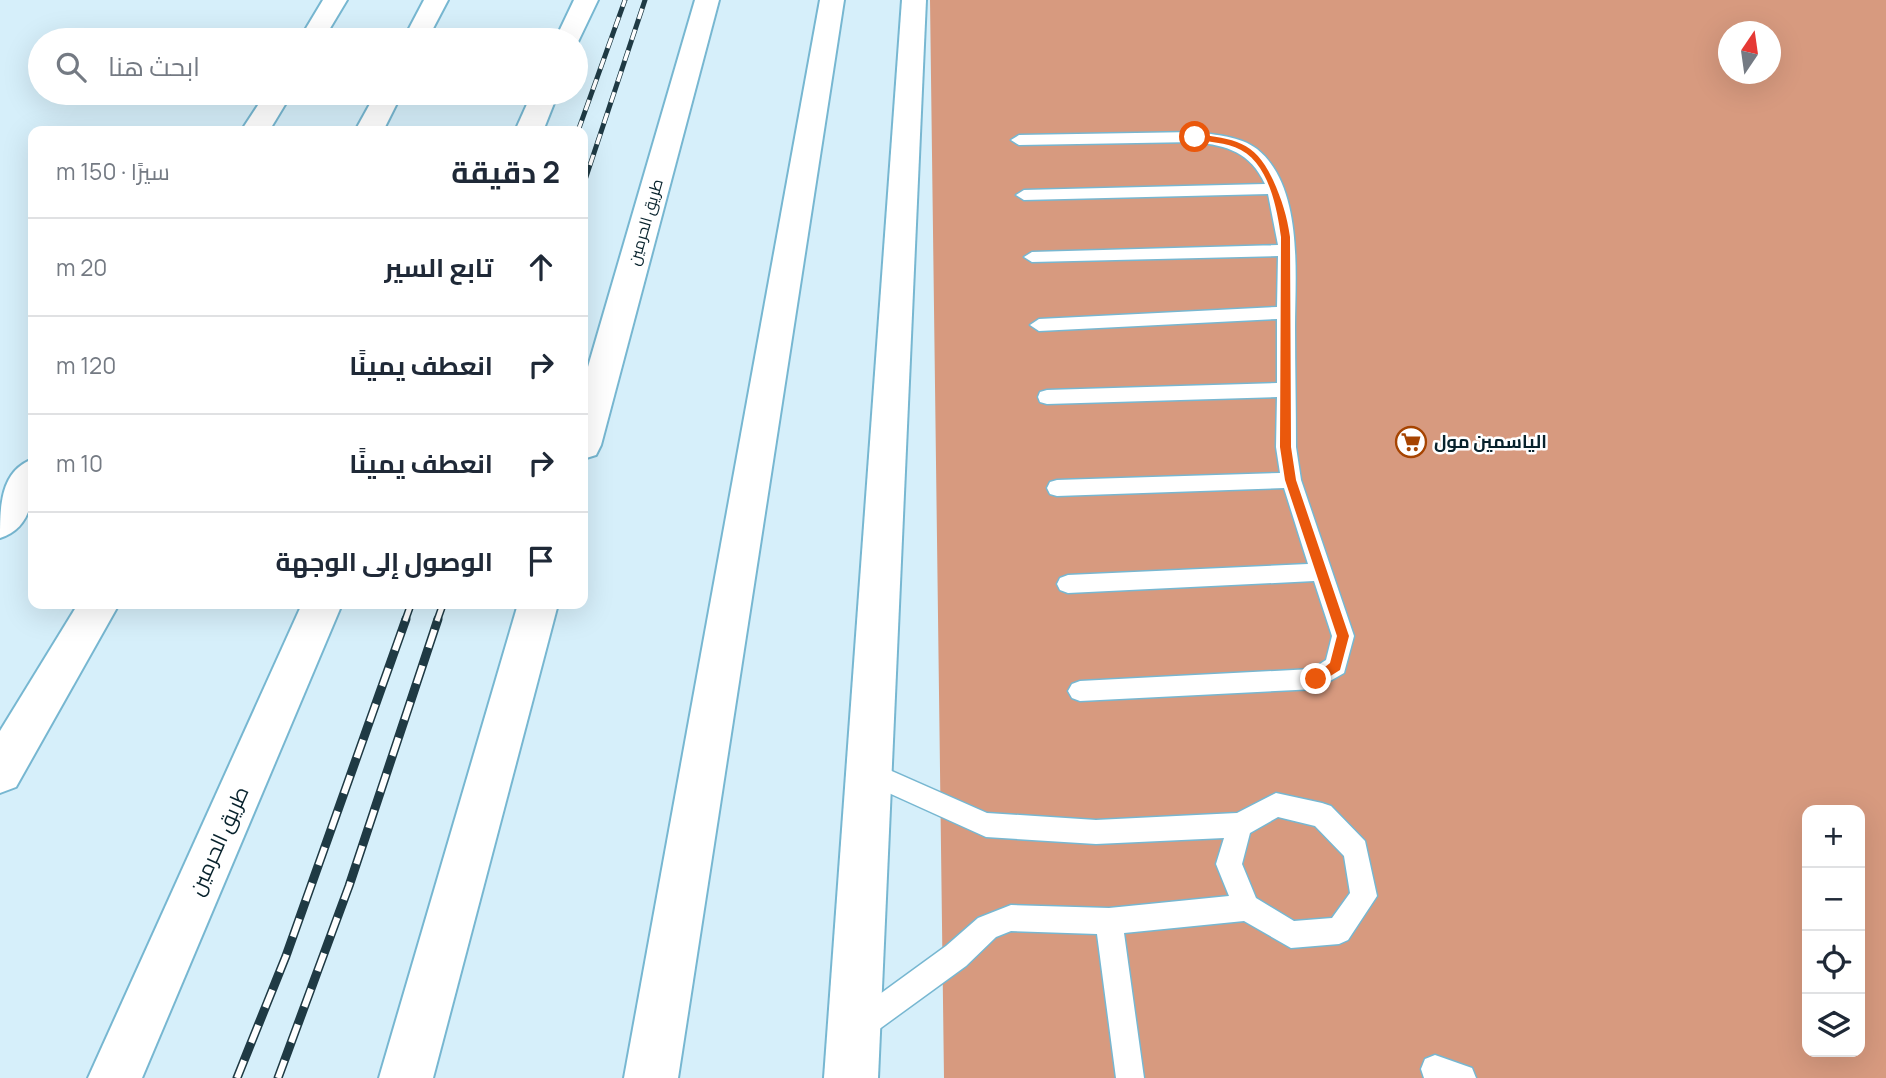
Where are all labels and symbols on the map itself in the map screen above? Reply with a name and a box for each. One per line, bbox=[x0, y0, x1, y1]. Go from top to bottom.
north arrow bbox=[1718, 21, 1781, 84]
route start bbox=[1179, 121, 1210, 152]
street label: طريق الحرمين bbox=[622, 176, 668, 268]
supermarket icon: الياسمين مول bbox=[1394, 425, 1428, 459]
place label: الياسمين مول bbox=[1434, 429, 1547, 453]
route end bbox=[1300, 663, 1331, 694]
street label: طريق الحرمين bbox=[182, 781, 255, 900]

